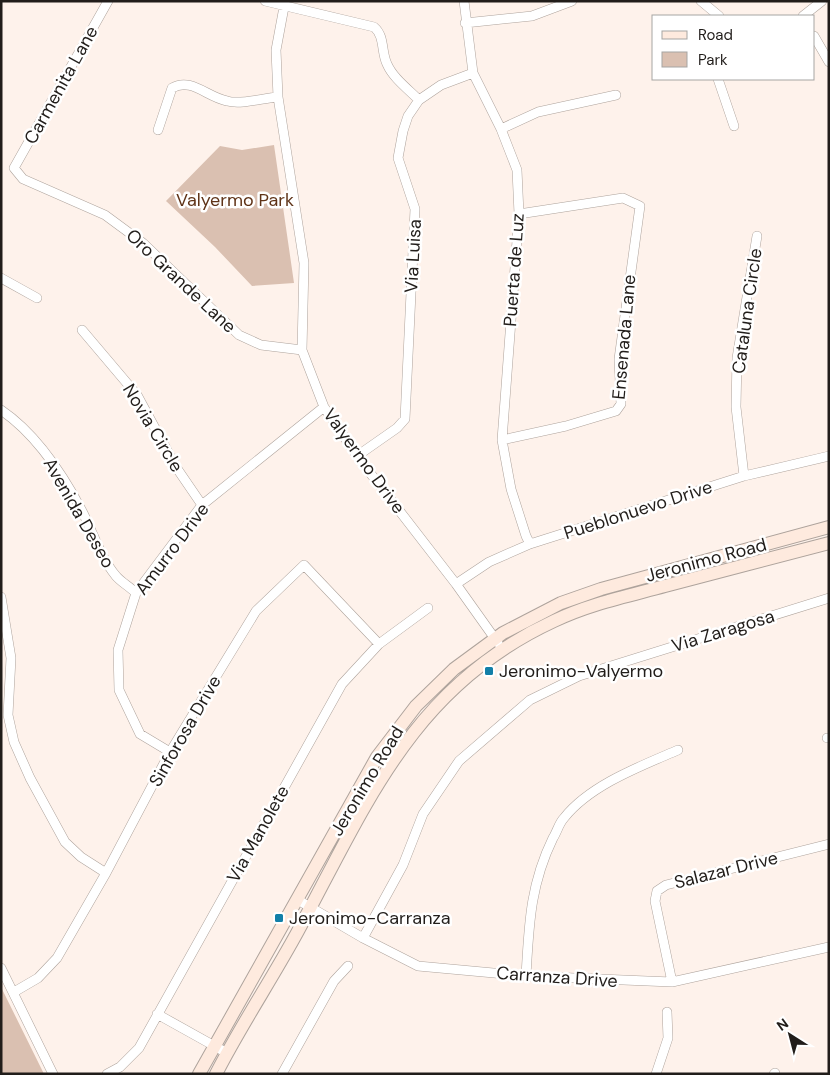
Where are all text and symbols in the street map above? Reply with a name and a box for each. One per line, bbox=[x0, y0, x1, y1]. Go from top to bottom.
legend bbox=[652, 15, 815, 80]
street label: Carmenita Lane bbox=[19, 22, 103, 148]
text: Road bbox=[698, 25, 733, 45]
text: Park bbox=[698, 50, 728, 70]
park label: Valyermo Park bbox=[176, 188, 294, 212]
street label: Puerta de Luz bbox=[498, 212, 530, 328]
street label: Via Luisa bbox=[399, 218, 427, 294]
street label: Oro Grande Lane bbox=[121, 224, 241, 338]
street label: Cataluna Circle bbox=[726, 247, 768, 375]
street label: Ensenada Lane bbox=[607, 273, 641, 401]
street label: Novia Circle bbox=[117, 379, 189, 477]
street label: Valyermo Drive bbox=[318, 403, 410, 519]
street label: Avenida Deseo bbox=[38, 454, 120, 572]
street label: Pueblonuevo Drive bbox=[561, 475, 715, 545]
street label: Amurro Drive bbox=[130, 498, 214, 600]
street label: Jeronimo Road bbox=[643, 532, 769, 588]
street label: Via Zaragosa bbox=[669, 604, 777, 658]
place label: Jeronimo-Valyermo bbox=[499, 659, 663, 683]
marker: Jeronimo-Valyermo bbox=[483, 665, 495, 677]
street label: Sinforosa Drive bbox=[143, 671, 227, 791]
street label: Jeronimo Road bbox=[325, 722, 409, 840]
street label: Via Manolete bbox=[221, 781, 295, 887]
street label: Salazar Drive bbox=[672, 846, 780, 894]
place label: Jeronimo-Carranza bbox=[289, 906, 451, 930]
marker: Jeronimo-Carranza bbox=[273, 912, 285, 924]
street label: Carranza Drive bbox=[496, 961, 618, 993]
north arrow bbox=[765, 1010, 815, 1060]
text: N bbox=[773, 1014, 792, 1035]

